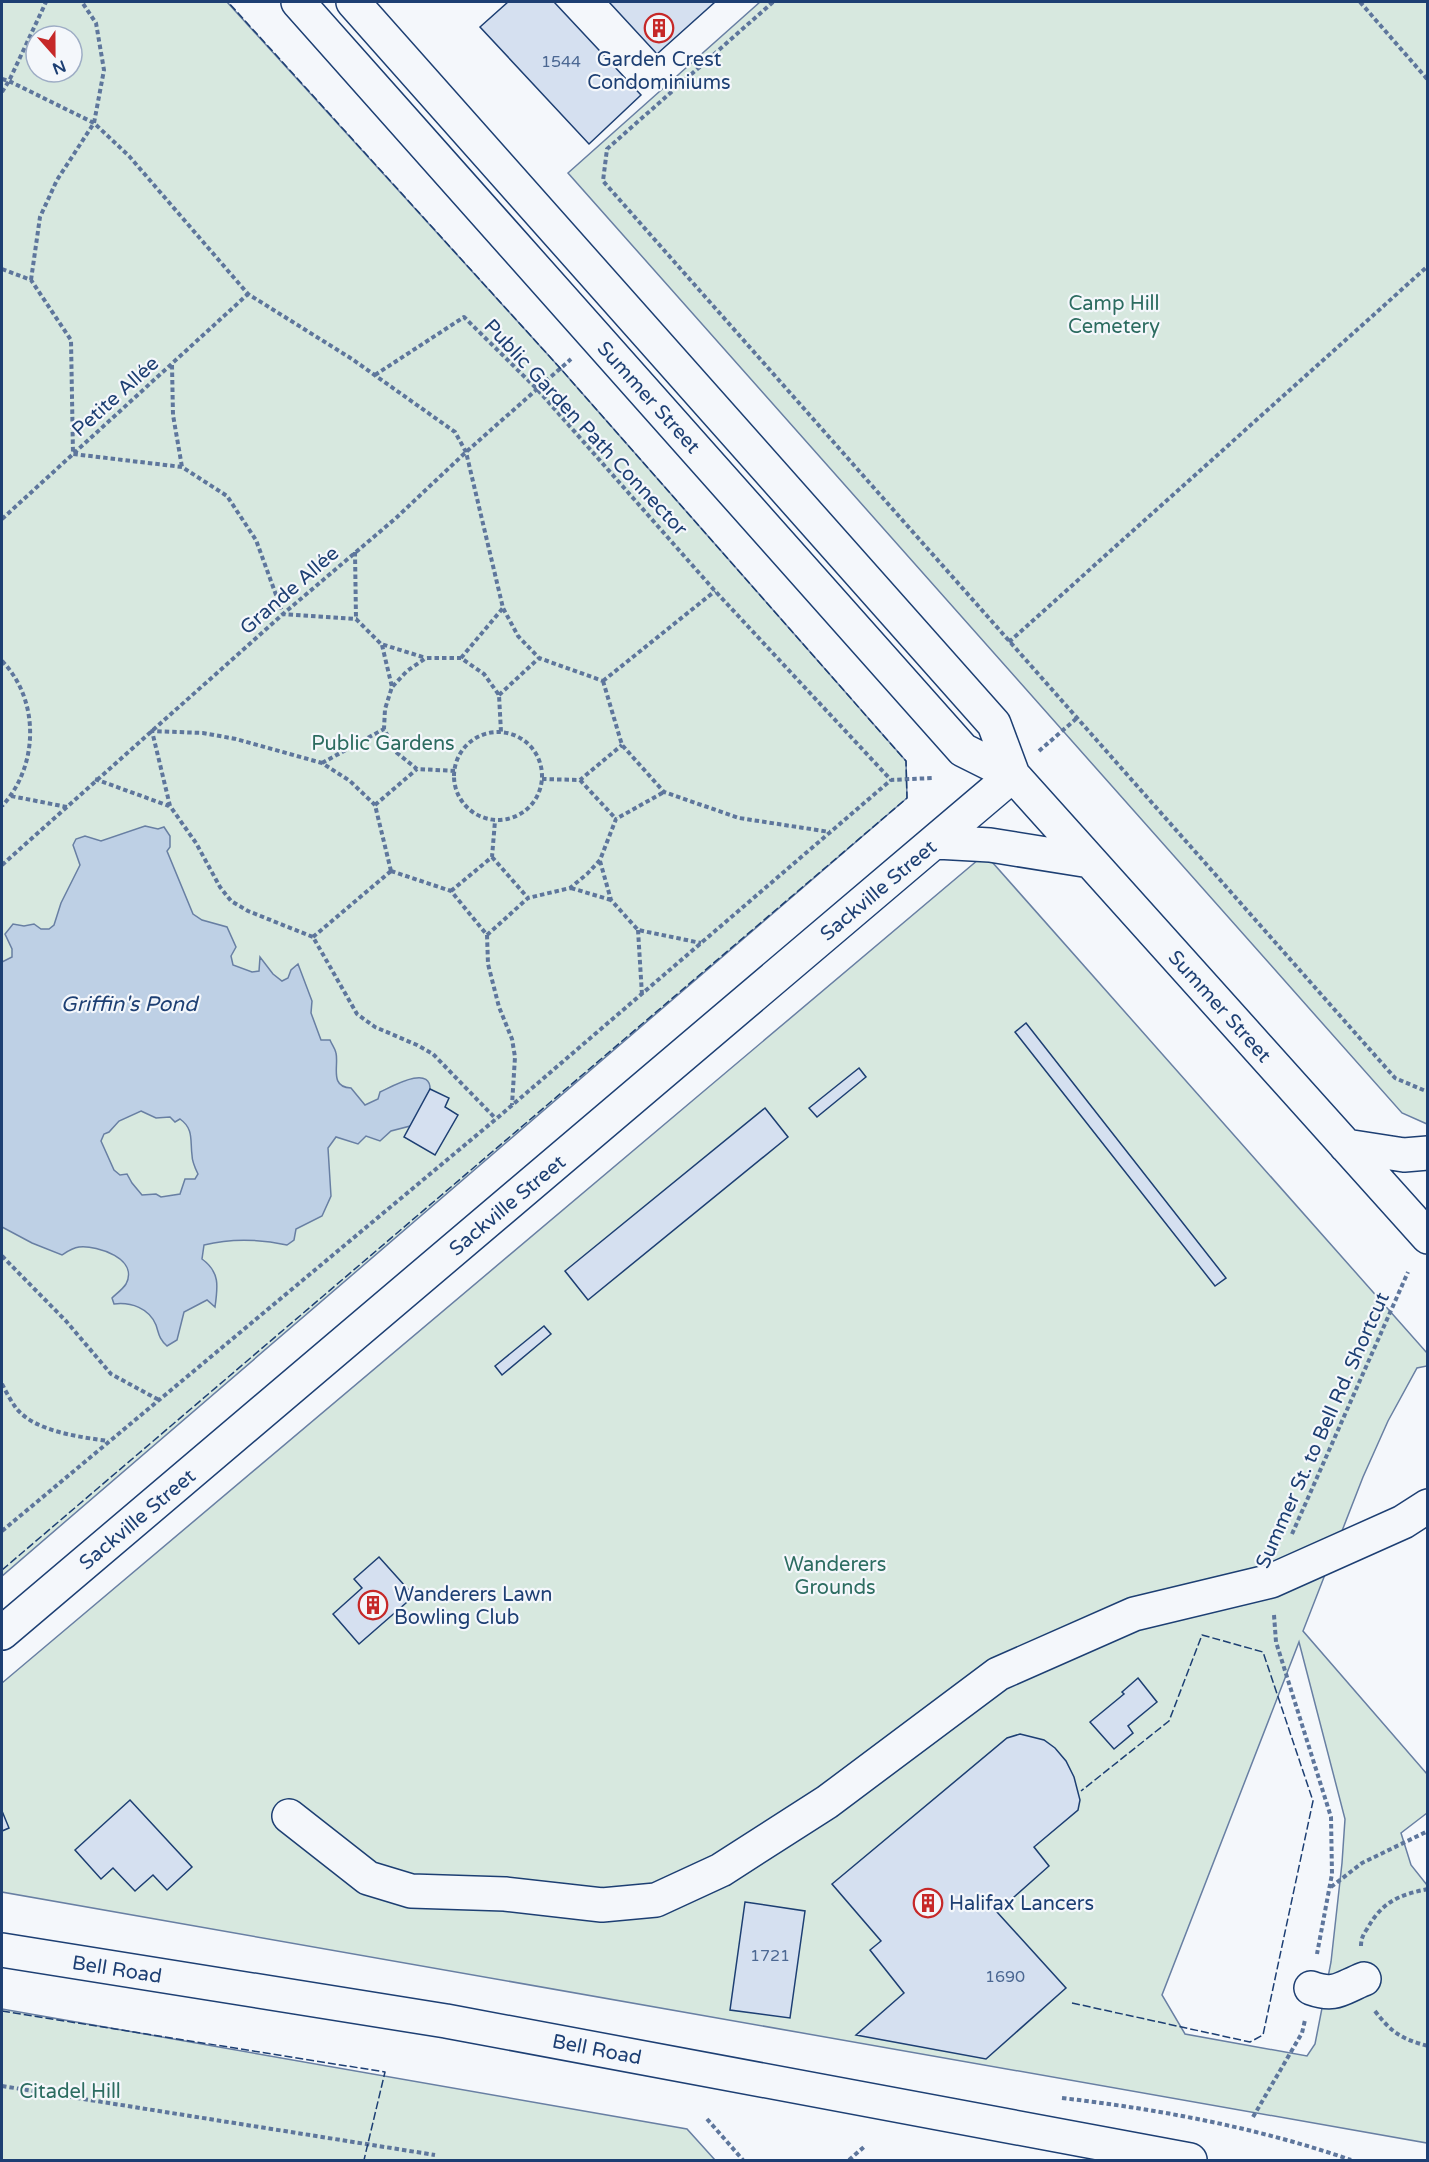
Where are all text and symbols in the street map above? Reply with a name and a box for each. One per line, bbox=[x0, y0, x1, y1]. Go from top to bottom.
building icon: Garden Crest Condominiums bbox=[643, 12, 675, 44]
north arrow bbox=[24, 24, 84, 84]
place label: Garden Crest Condominiums bbox=[587, 48, 731, 95]
house number: 1544 bbox=[541, 52, 581, 72]
text: N bbox=[49, 55, 69, 79]
park label: Camp Hill Cemetery bbox=[1068, 292, 1160, 339]
street label: Public Garden Path Connector bbox=[479, 314, 692, 541]
street label: Summer Street bbox=[592, 337, 705, 459]
street label: Petite Allée bbox=[67, 352, 164, 442]
street label: Grande Allée bbox=[235, 541, 344, 640]
park label: Public Gardens bbox=[311, 732, 455, 756]
street label: Sackville Street bbox=[816, 835, 942, 946]
street label: Summer Street bbox=[1163, 946, 1276, 1068]
water label: Griffin's Pond bbox=[61, 992, 200, 1017]
street label: Sackville Street bbox=[445, 1150, 571, 1261]
street label: Summer St. to Bell Rd. Shortcut bbox=[1251, 1288, 1395, 1572]
street label: Sackville Street bbox=[75, 1464, 201, 1575]
park label: Wanderers Grounds bbox=[784, 1553, 886, 1600]
place label: Wanderers Lawn Bowling Club bbox=[394, 1583, 553, 1630]
building icon: Wanderers Lawn Bowling Club bbox=[357, 1589, 389, 1621]
building icon: Halifax Lancers bbox=[912, 1887, 944, 1919]
place label: Halifax Lancers bbox=[949, 1892, 1094, 1916]
house number: 1721 bbox=[750, 1946, 790, 1966]
street label: Bell Road bbox=[70, 1951, 163, 1989]
house number: 1690 bbox=[985, 1967, 1025, 1987]
street label: Bell Road bbox=[550, 2030, 644, 2070]
park label: Citadel Hill bbox=[19, 2080, 121, 2104]

